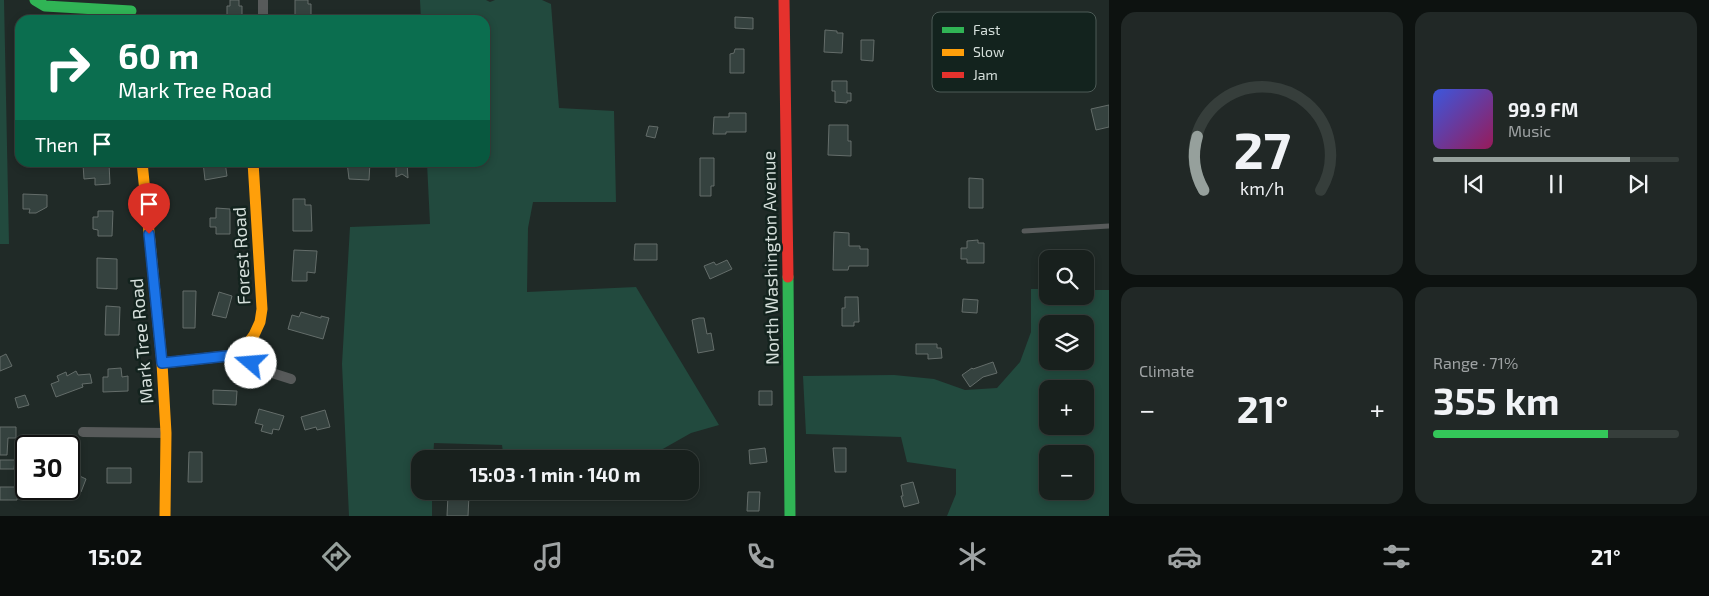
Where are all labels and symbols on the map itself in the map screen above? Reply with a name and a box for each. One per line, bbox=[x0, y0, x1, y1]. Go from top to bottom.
legend bbox=[932, 12, 1096, 92]
text: Fast bbox=[973, 21, 1000, 38]
text: Slow bbox=[973, 43, 1005, 60]
text: Jam bbox=[973, 66, 998, 83]
street label: North Washington Avenue bbox=[757, 151, 783, 365]
pin bbox=[128, 183, 170, 234]
street label: Forest Road bbox=[227, 207, 255, 305]
street label: Mark Tree Road bbox=[125, 277, 157, 405]
position arrow bbox=[224, 336, 276, 388]
speed limit sign: 30 bbox=[15, 435, 80, 500]

